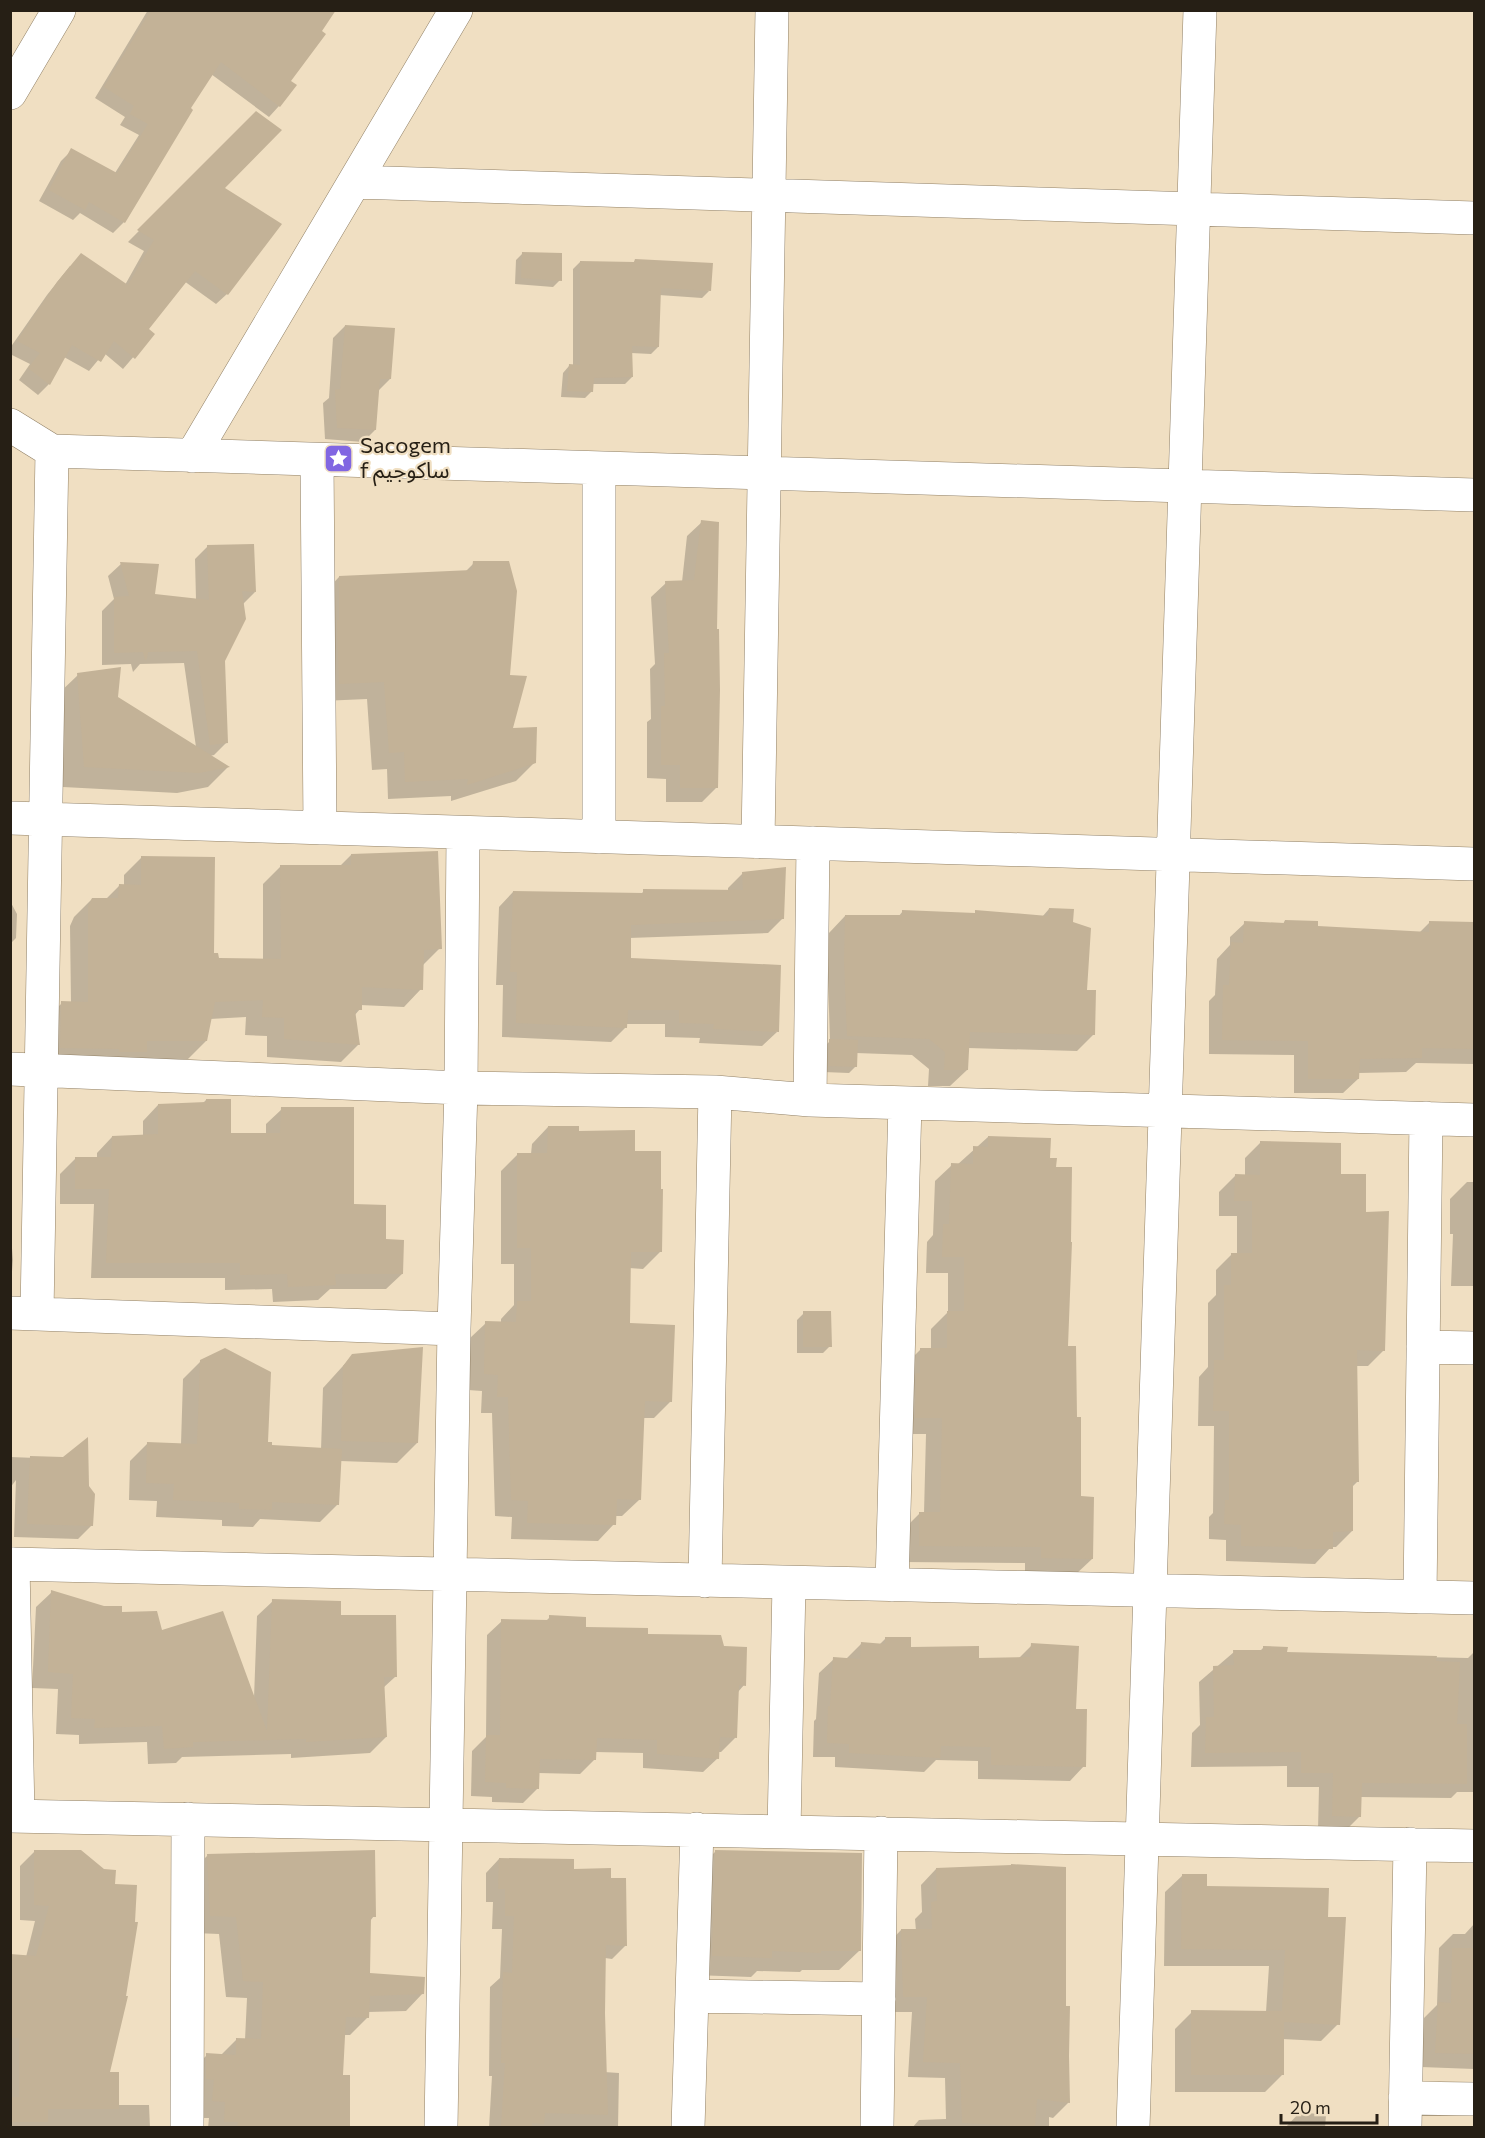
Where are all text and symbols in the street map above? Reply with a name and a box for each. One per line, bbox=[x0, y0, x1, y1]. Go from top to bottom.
place label: Sacogem f ساكوجيم bbox=[360, 431, 451, 487]
place icon: Sacogem f ساكوجيم bbox=[323, 442, 355, 474]
scale bar bbox=[1281, 2087, 1377, 2125]
text: 20 m bbox=[1290, 2096, 1331, 2118]

